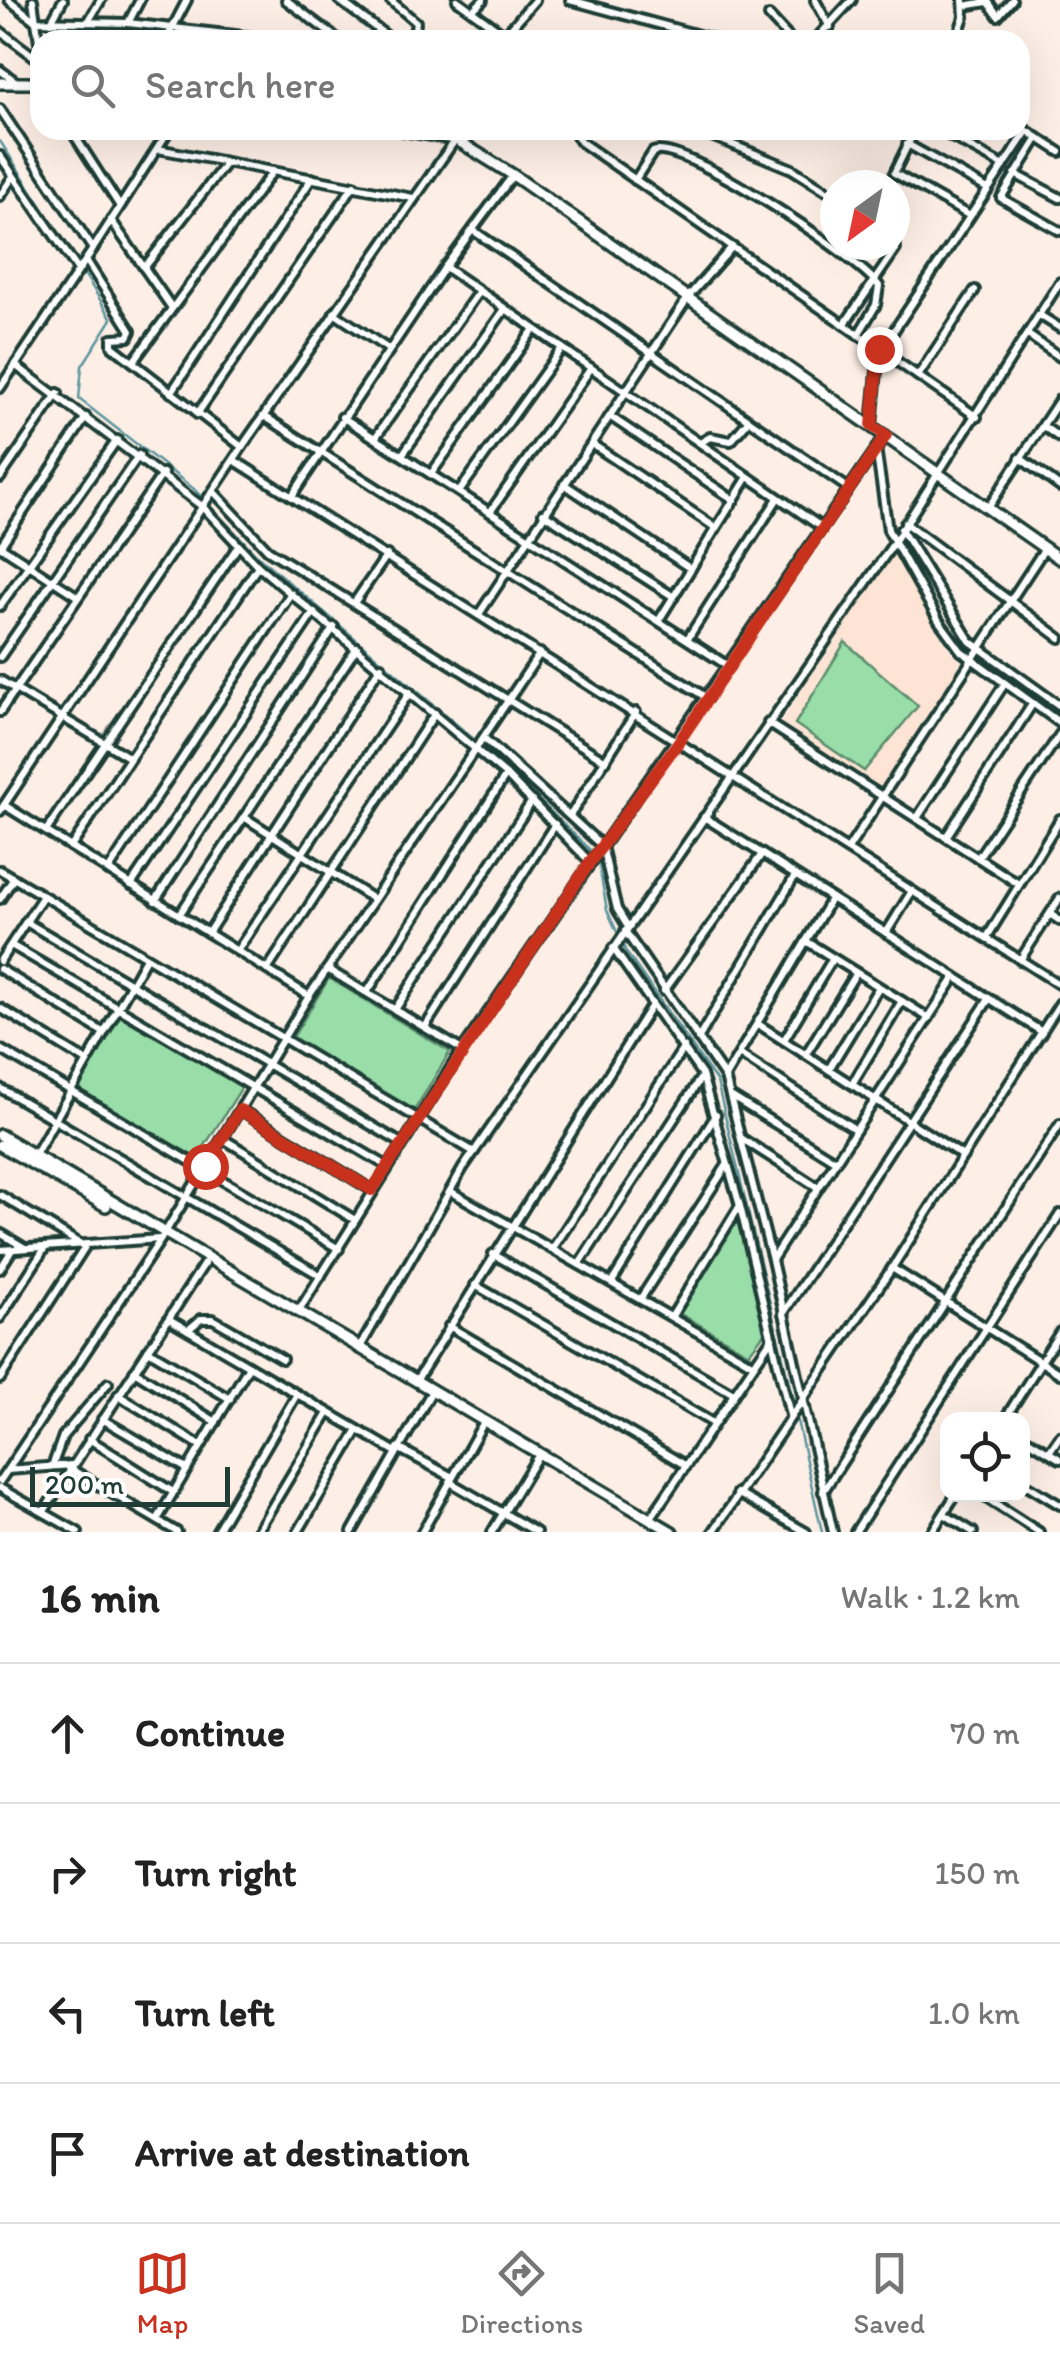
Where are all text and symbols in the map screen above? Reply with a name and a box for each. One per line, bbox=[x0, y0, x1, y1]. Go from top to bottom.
search box bbox=[30, 30, 1030, 140]
icon: search bbox=[65, 58, 120, 113]
text: Search here bbox=[145, 62, 336, 108]
north arrow bbox=[820, 170, 910, 260]
route end bbox=[857, 327, 903, 373]
route start bbox=[183, 1144, 229, 1190]
map controls bbox=[940, 1412, 1030, 1502]
button: locate bbox=[940, 1412, 1030, 1502]
scale bar bbox=[30, 1462, 230, 1506]
text: 200 m bbox=[45, 1467, 124, 1501]
text: 16 min bbox=[40, 1572, 160, 1623]
text: Walk · 1.2 km bbox=[841, 1578, 1020, 1616]
icon: ahead bbox=[40, 1706, 95, 1761]
text: Continue bbox=[135, 1710, 285, 1756]
text: 70 m bbox=[950, 1714, 1020, 1752]
icon: right bbox=[40, 1846, 95, 1901]
text: Turn right bbox=[135, 1850, 297, 1896]
text: 150 m bbox=[935, 1854, 1020, 1892]
icon: left bbox=[40, 1986, 95, 2041]
text: Turn left bbox=[135, 1990, 275, 2036]
text: 1.0 km bbox=[928, 1994, 1020, 2032]
icon: arrive bbox=[40, 2126, 95, 2181]
text: Arrive at destination bbox=[135, 2130, 470, 2176]
tab: Map bbox=[135, 2246, 190, 2340]
tab: Directions bbox=[460, 2246, 583, 2340]
tab: Saved bbox=[853, 2246, 925, 2340]

